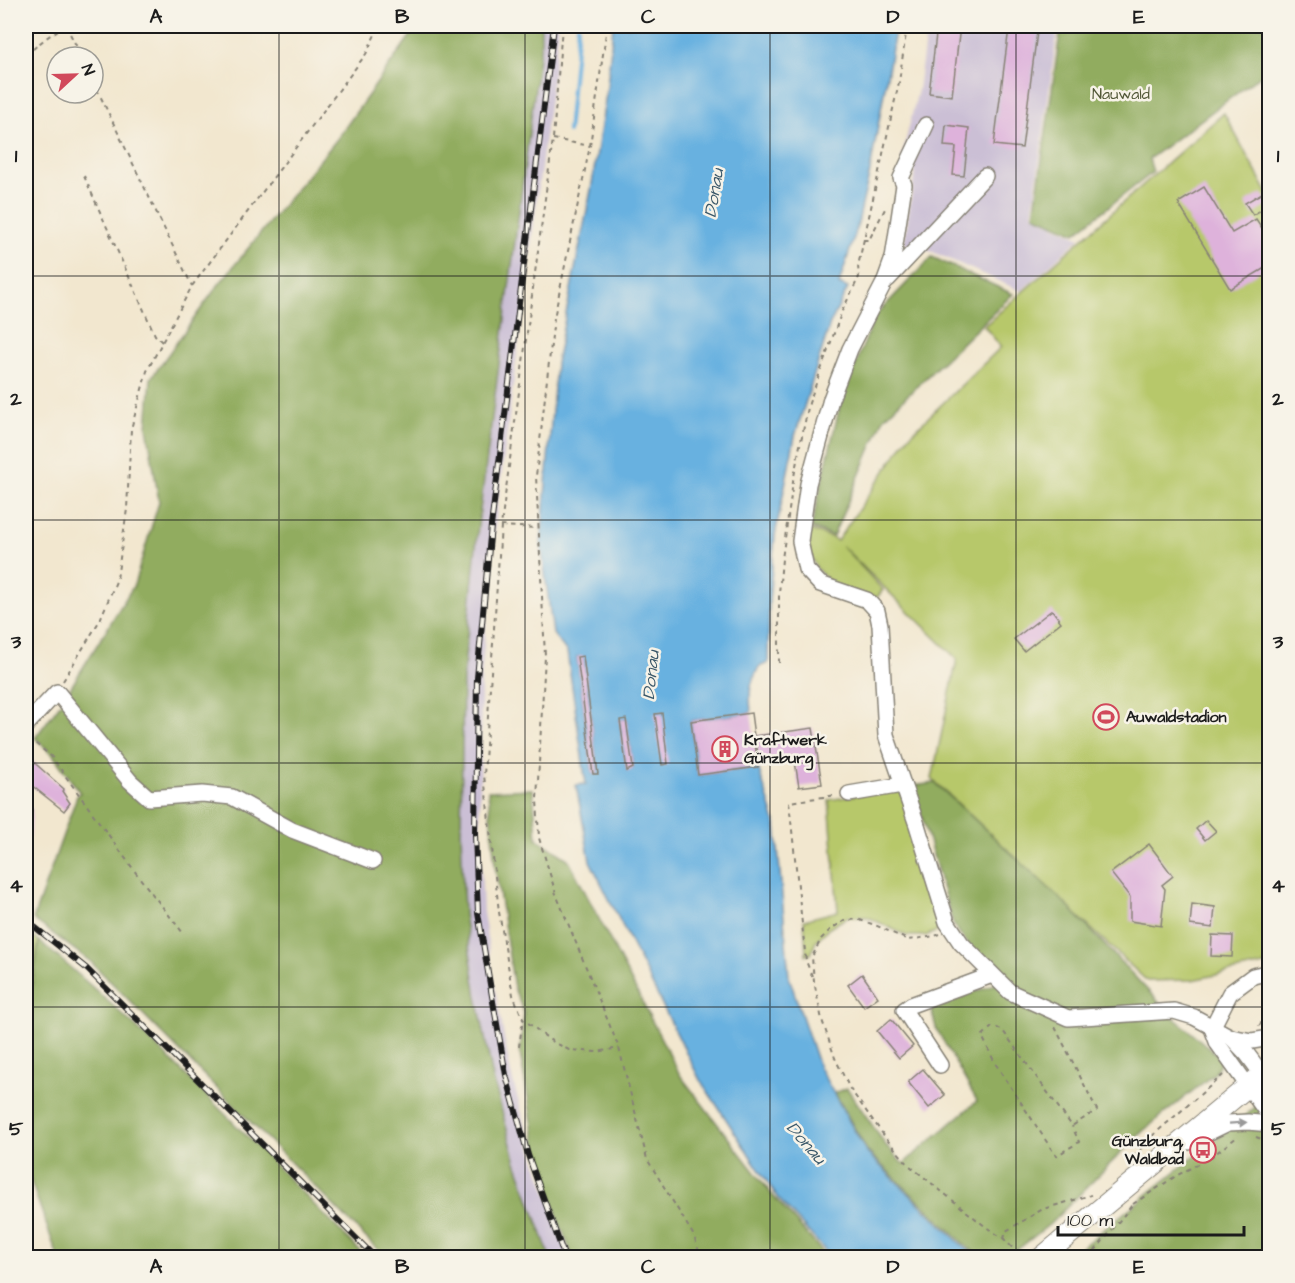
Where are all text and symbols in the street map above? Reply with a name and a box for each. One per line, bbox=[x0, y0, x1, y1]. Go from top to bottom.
text: A bbox=[150, 3, 163, 31]
text: B bbox=[395, 3, 410, 31]
text: C bbox=[641, 3, 656, 31]
text: D bbox=[887, 3, 900, 31]
text: E bbox=[1133, 3, 1145, 31]
north arrow bbox=[45, 45, 105, 105]
text: N bbox=[76, 61, 100, 79]
park label: Nauwald bbox=[1092, 83, 1150, 105]
text: 1 bbox=[15, 142, 18, 170]
text: 1 bbox=[1277, 142, 1280, 170]
water label: Donau bbox=[698, 166, 730, 219]
text: 2 bbox=[9, 385, 22, 413]
text: 2 bbox=[1271, 385, 1284, 413]
text: 3 bbox=[10, 628, 22, 656]
text: 3 bbox=[1272, 628, 1284, 656]
water label: Donau bbox=[636, 648, 666, 701]
sports icon: Auwaldstadion bbox=[1091, 702, 1121, 732]
place label: Auwaldstadion bbox=[1126, 706, 1226, 728]
place label: Kraftwerk Günzburg bbox=[744, 729, 827, 771]
building icon: Kraftwerk Günzburg bbox=[710, 734, 740, 764]
text: 4 bbox=[9, 872, 23, 900]
text: 4 bbox=[1271, 872, 1285, 900]
text: 5 bbox=[9, 1115, 24, 1143]
text: 5 bbox=[1271, 1115, 1286, 1143]
water label: Donau bbox=[780, 1116, 832, 1170]
one-way arrow bbox=[1229, 1118, 1248, 1128]
place label: Günzburg, Waldbad bbox=[1112, 1130, 1185, 1170]
bus stop icon: Günzburg, Waldbad bbox=[1188, 1135, 1218, 1165]
scale bar bbox=[1058, 1199, 1244, 1237]
text: 100 m bbox=[1067, 1208, 1113, 1233]
text: A bbox=[150, 1253, 163, 1281]
text: B bbox=[395, 1253, 410, 1281]
text: C bbox=[641, 1253, 656, 1281]
text: D bbox=[887, 1253, 900, 1281]
text: E bbox=[1133, 1253, 1145, 1281]

